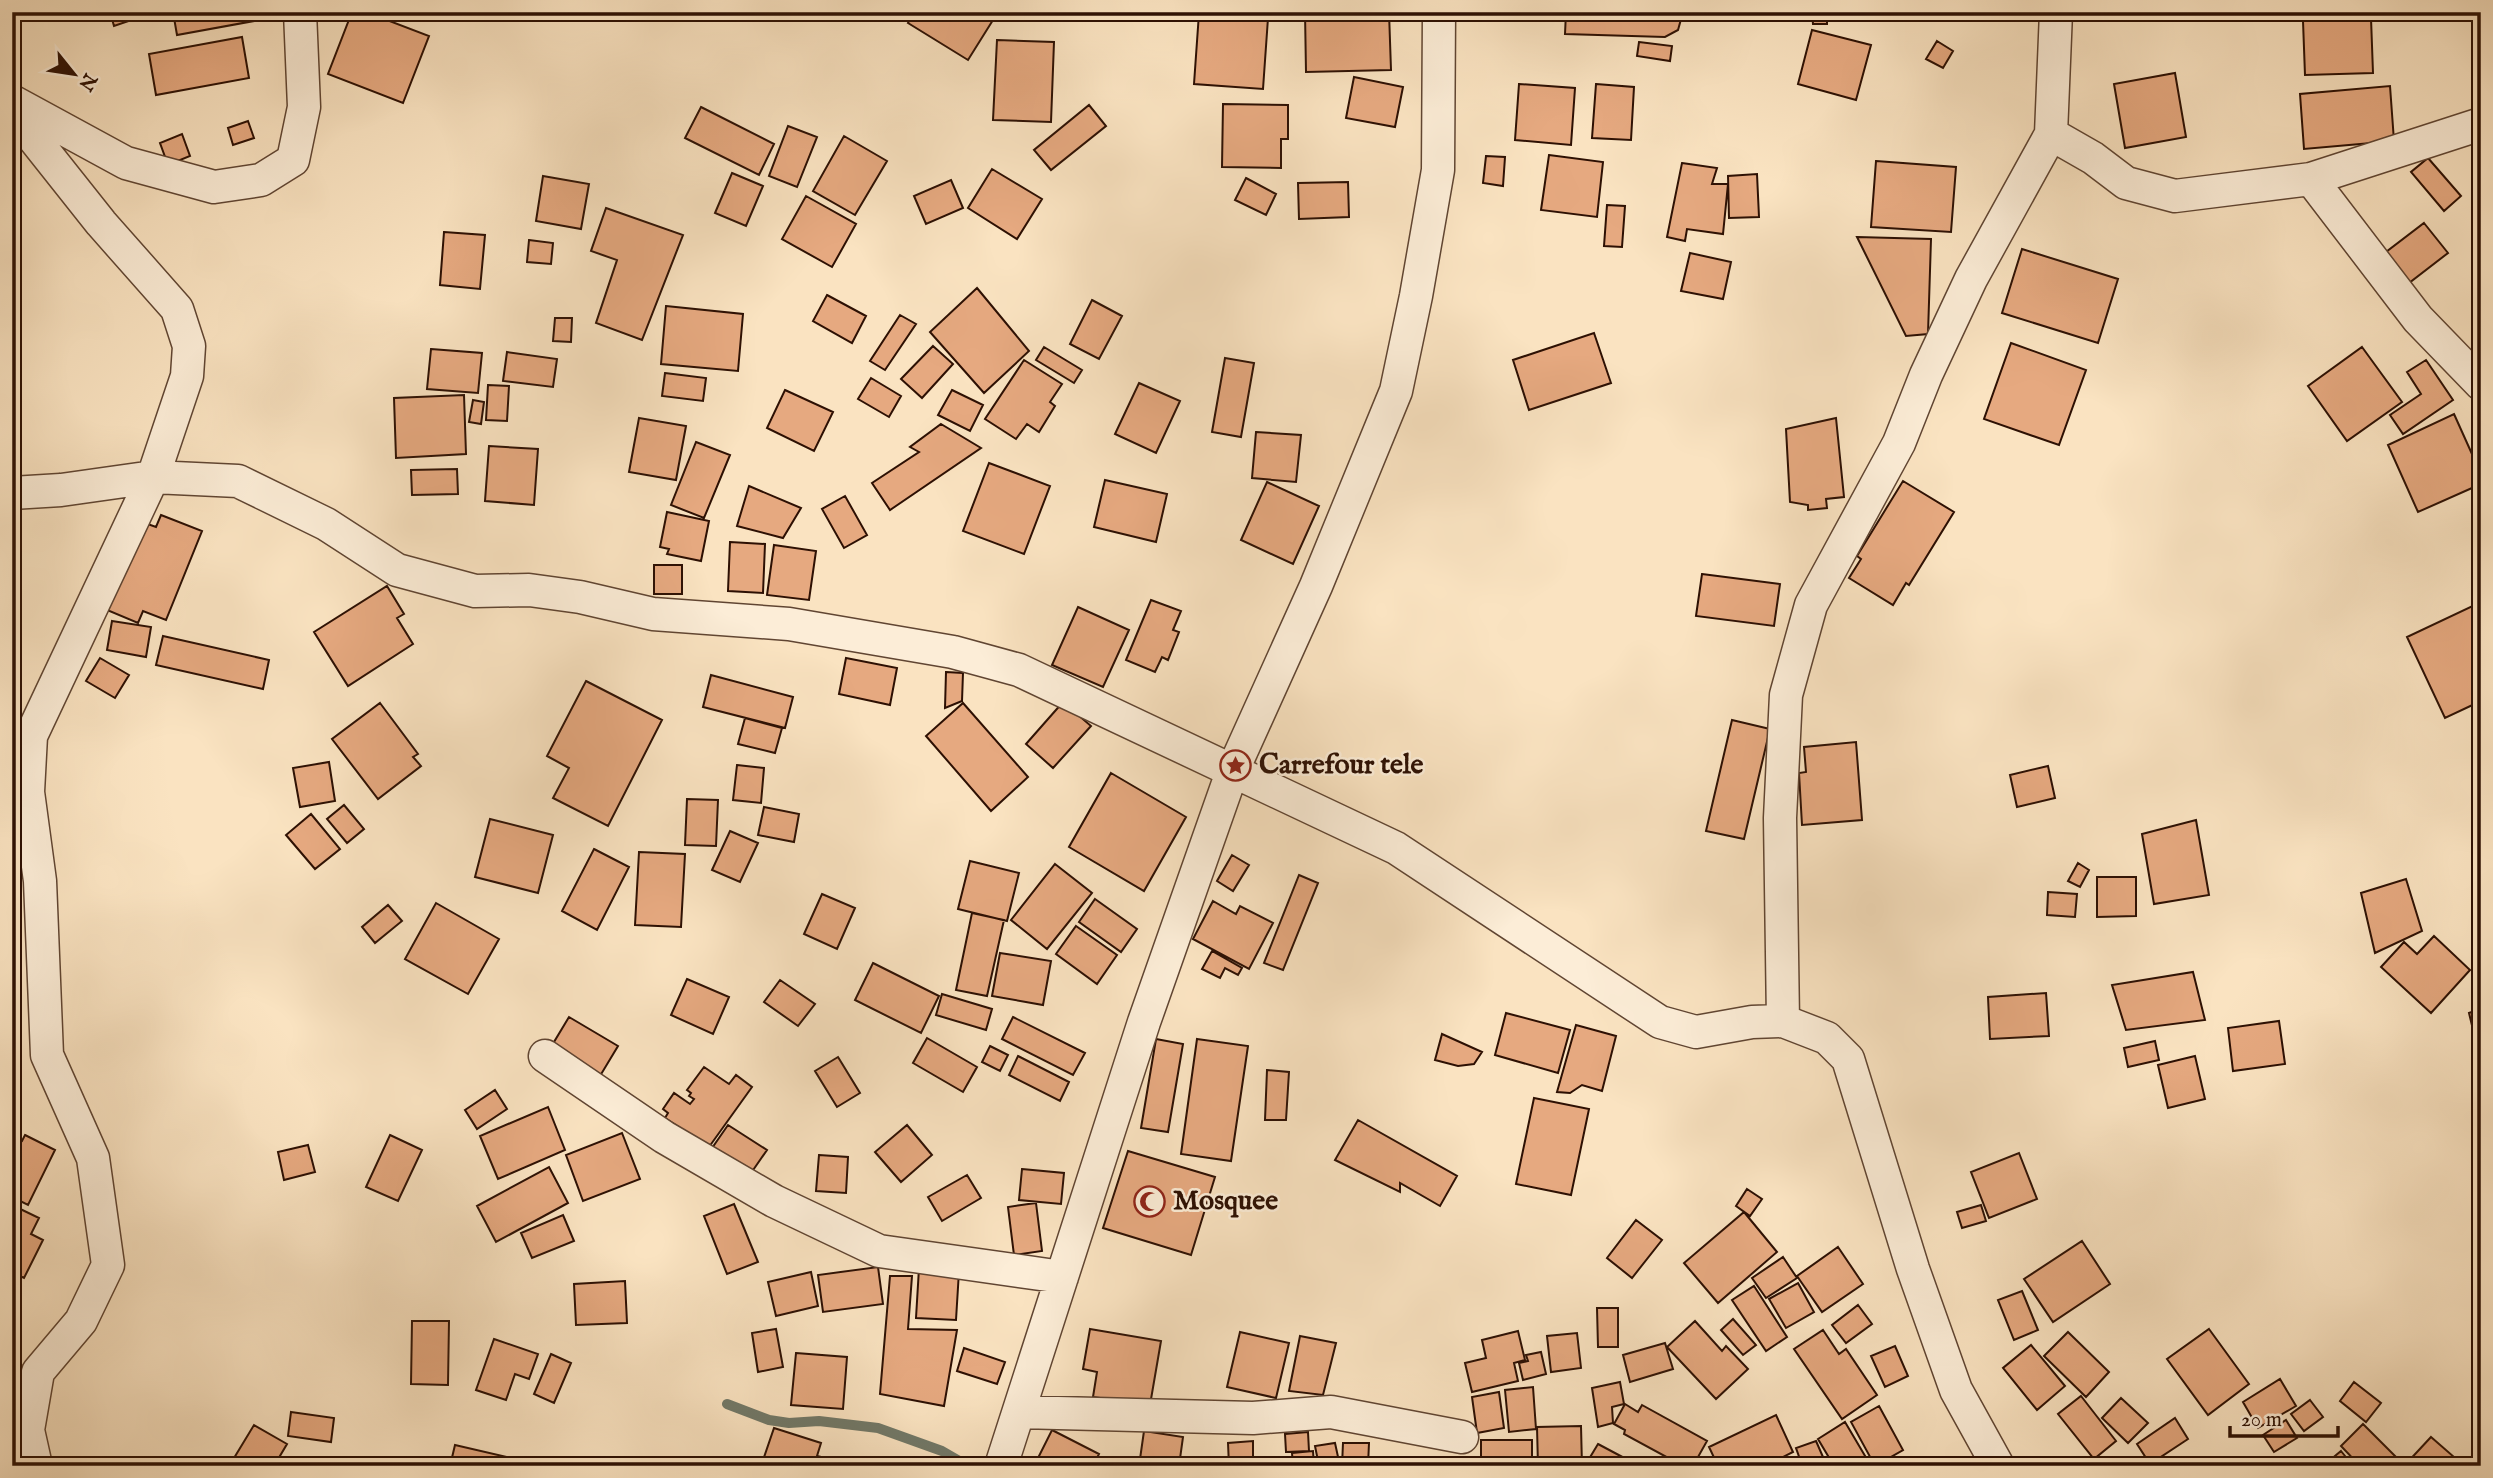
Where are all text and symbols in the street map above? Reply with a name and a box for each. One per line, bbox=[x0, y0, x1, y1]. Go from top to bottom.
north arrow bbox=[38, 38, 108, 108]
text: N bbox=[72, 68, 102, 95]
place icon: Carrefour tele bbox=[1219, 748, 1253, 782]
place label: Carrefour tele bbox=[1259, 748, 1423, 783]
mosque icon: Mosquee bbox=[1133, 1184, 1167, 1218]
place label: Mosquee bbox=[1173, 1184, 1278, 1219]
scale bar bbox=[2230, 1394, 2339, 1438]
text: 20 m bbox=[2241, 1407, 2282, 1434]

